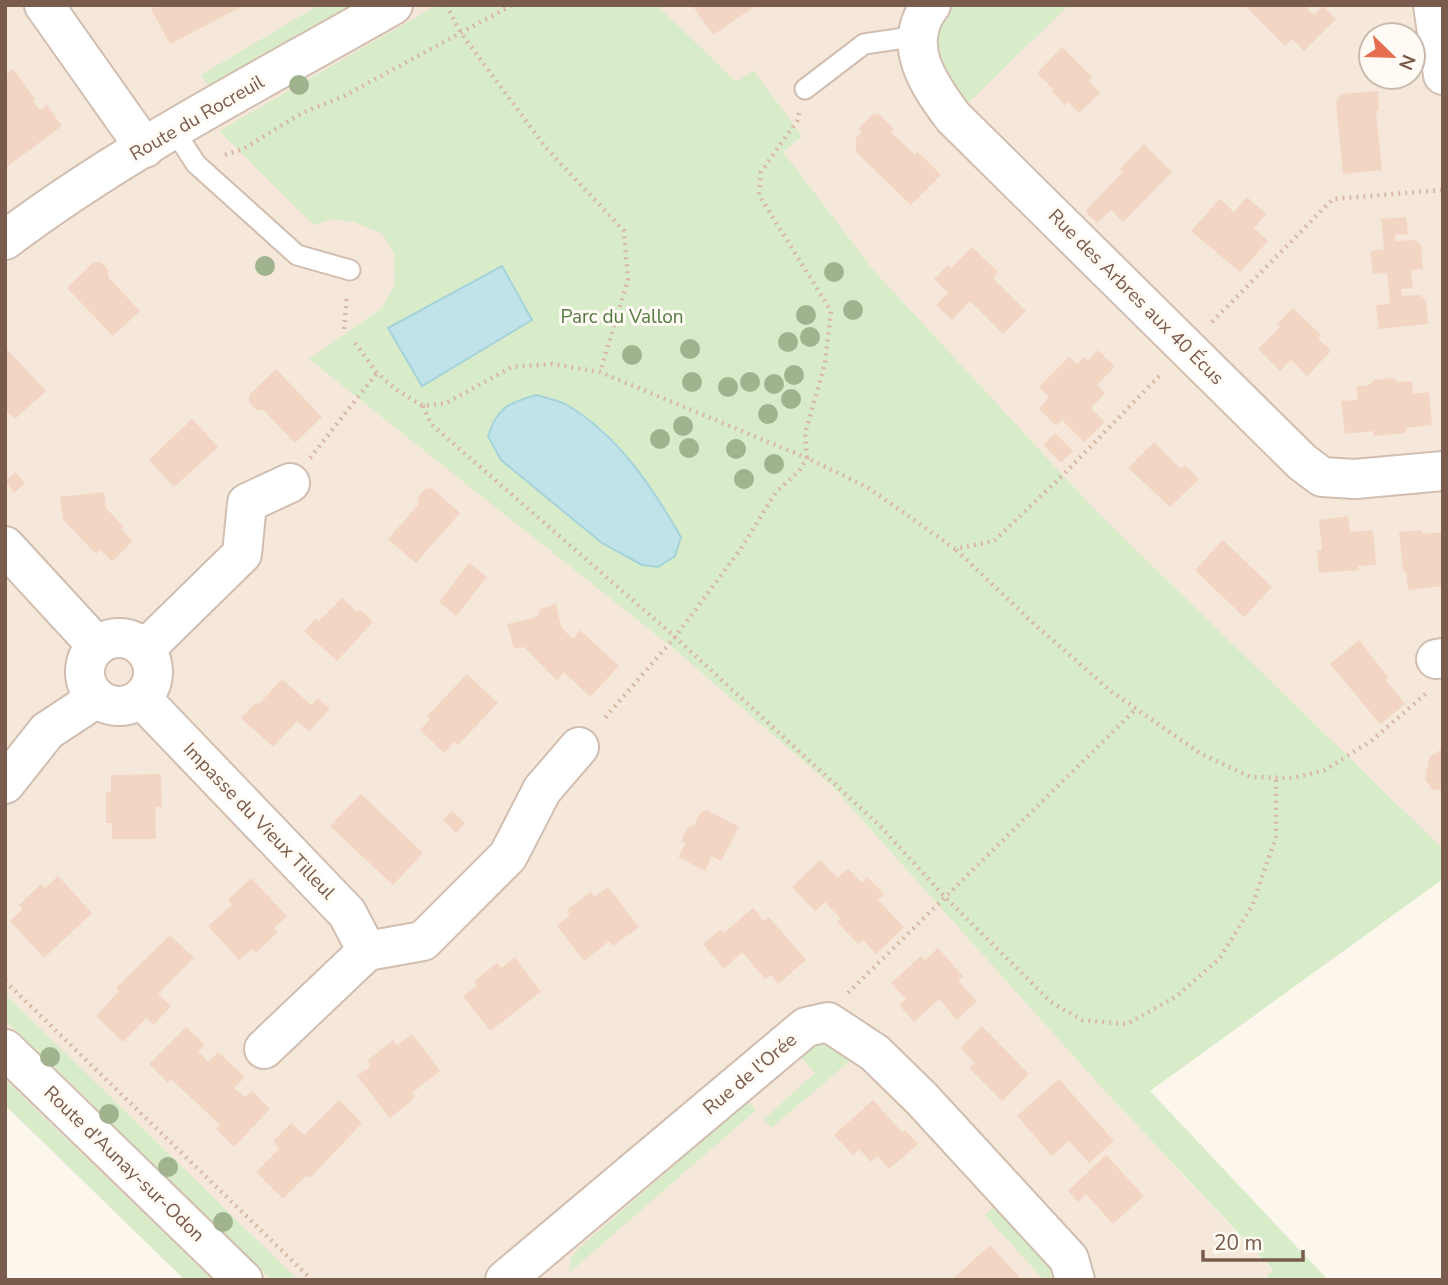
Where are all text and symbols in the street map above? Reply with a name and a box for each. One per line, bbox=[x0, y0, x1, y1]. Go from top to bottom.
north arrow bbox=[1357, 21, 1427, 91]
text: N bbox=[1392, 51, 1421, 74]
street label: Route du Rocreuil bbox=[125, 69, 269, 167]
street label: Rue des Arbres aux 40 Écus bbox=[1042, 203, 1230, 391]
park label: Parc du Vallon bbox=[560, 304, 684, 330]
street label: Impasse du Vieux Tilleul bbox=[177, 737, 341, 905]
street label: Rue de l'Orée bbox=[698, 1027, 802, 1121]
street label: Route d'Aunay-sur-Odon bbox=[38, 1080, 210, 1248]
scale bar bbox=[1203, 1218, 1303, 1262]
text: 20 m bbox=[1214, 1229, 1263, 1257]

